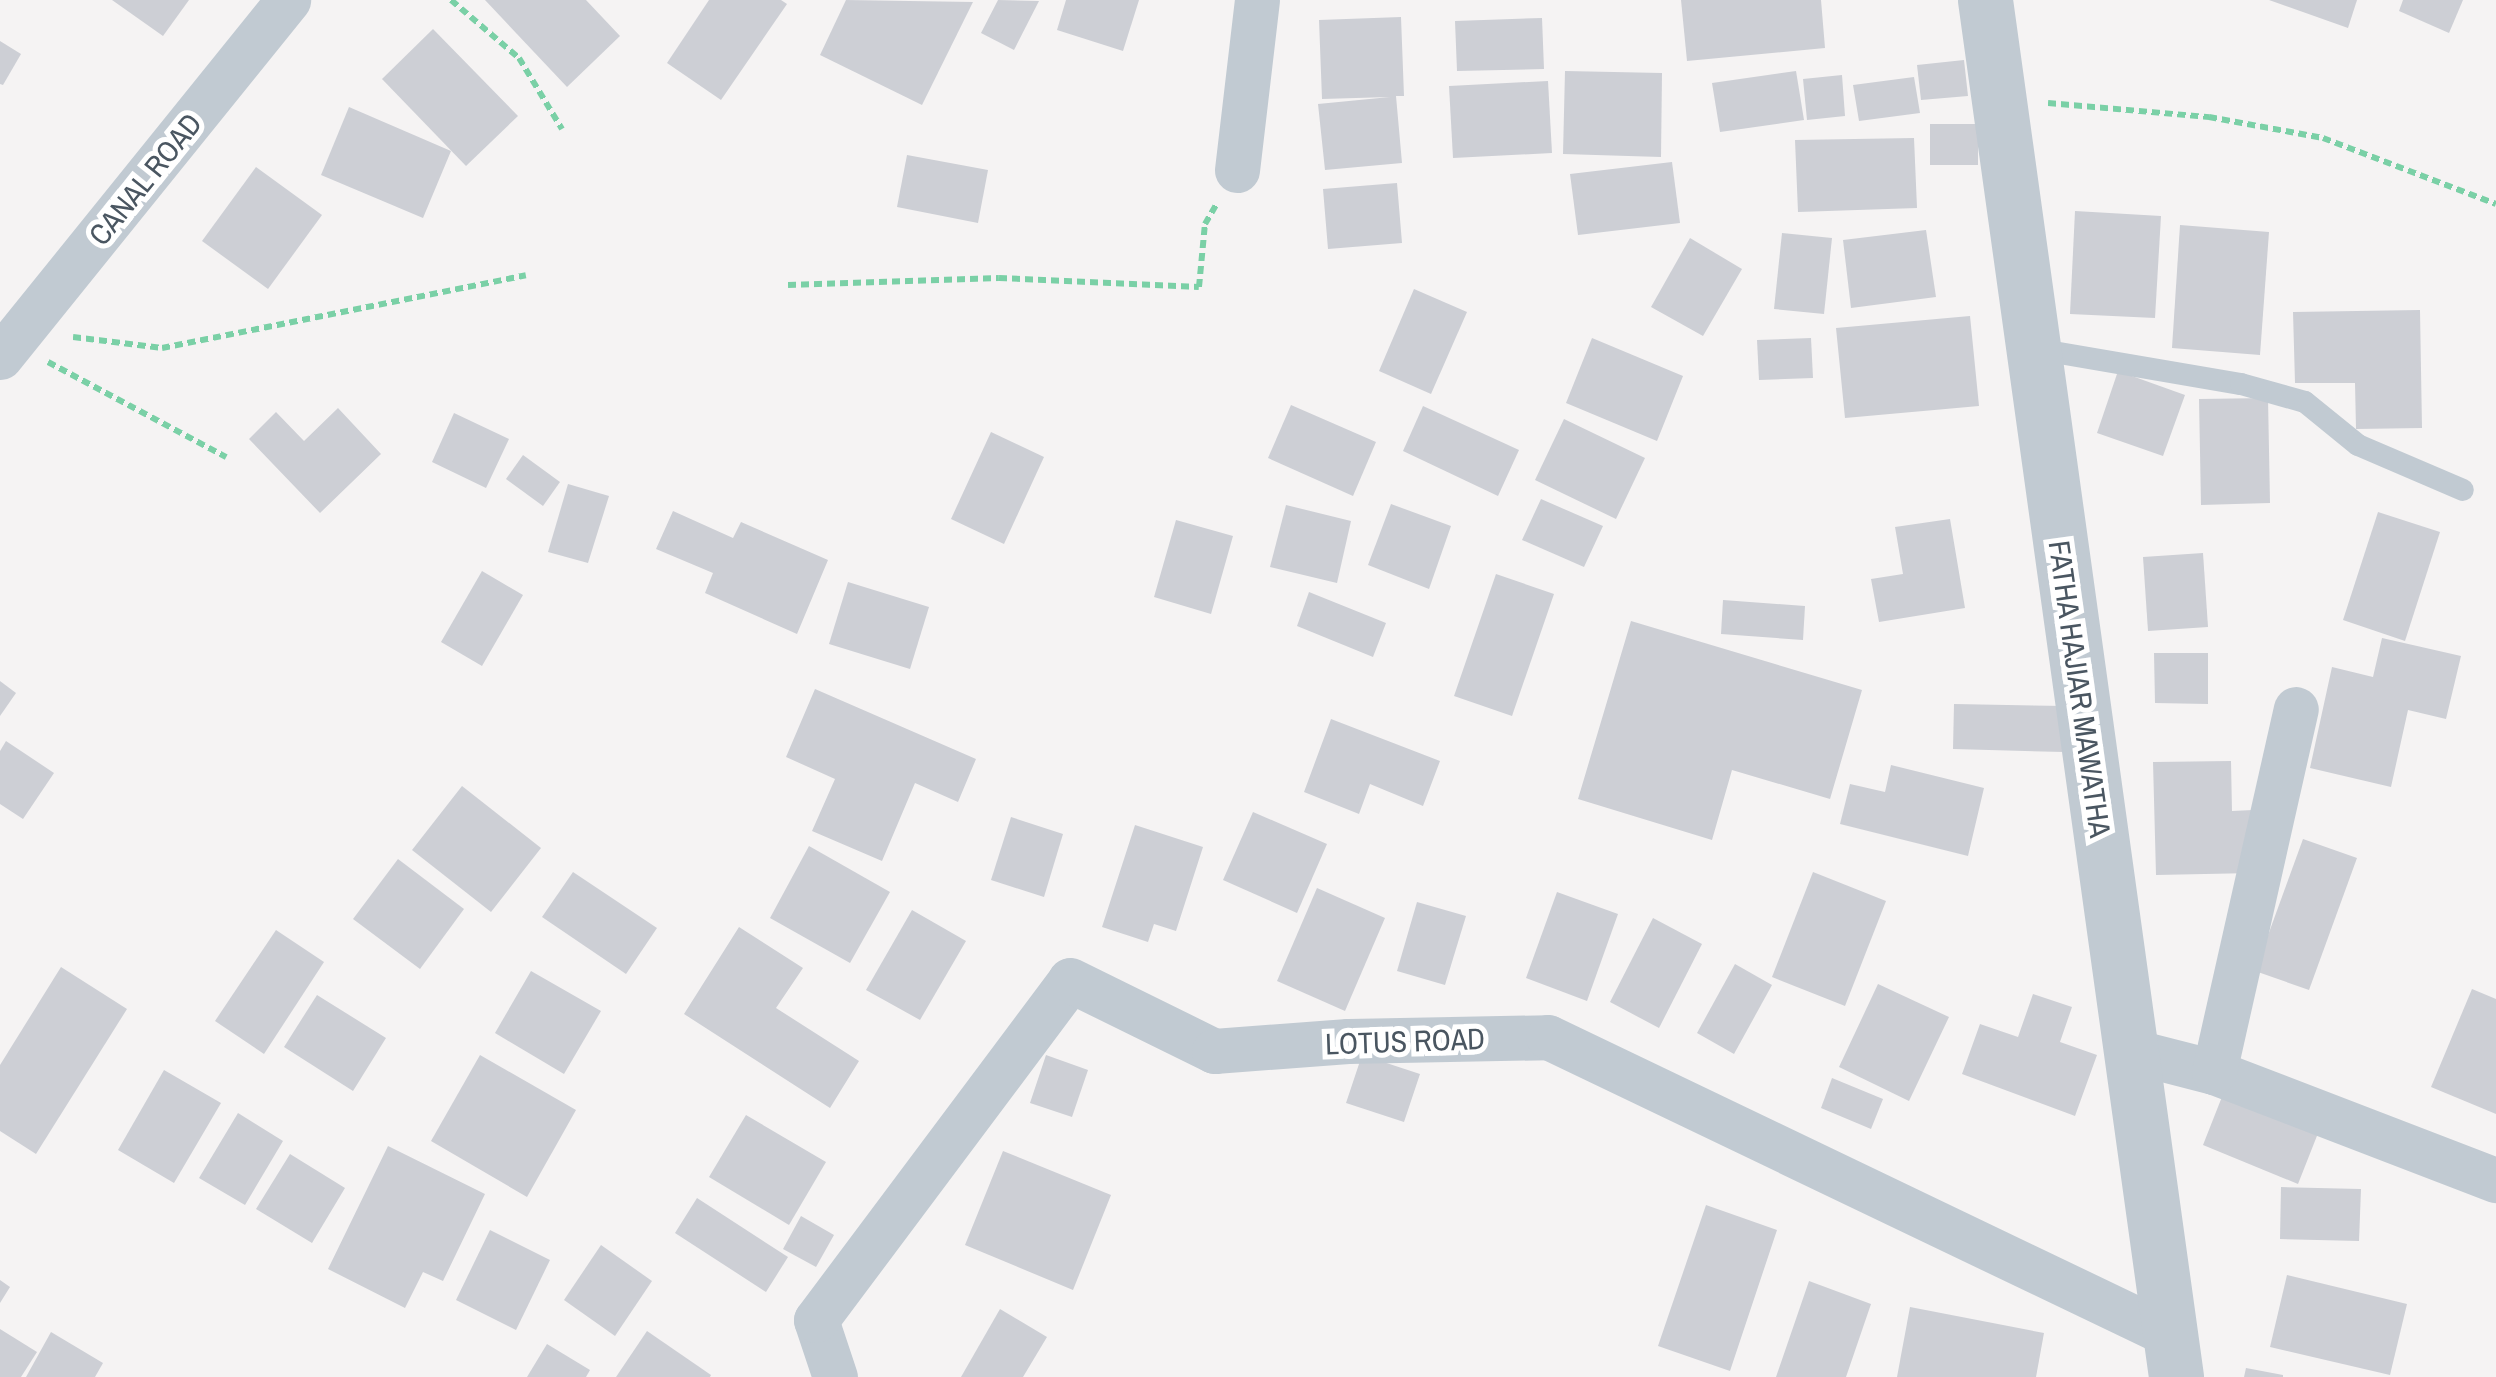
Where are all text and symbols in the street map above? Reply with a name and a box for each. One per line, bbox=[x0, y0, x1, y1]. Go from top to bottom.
street label: CANAL ROAD bbox=[81, 106, 209, 252]
street label: FATHA HAJIAR MAWATHA bbox=[2041, 538, 2119, 840]
street label: LOTUS ROAD bbox=[1324, 1020, 1486, 1062]

